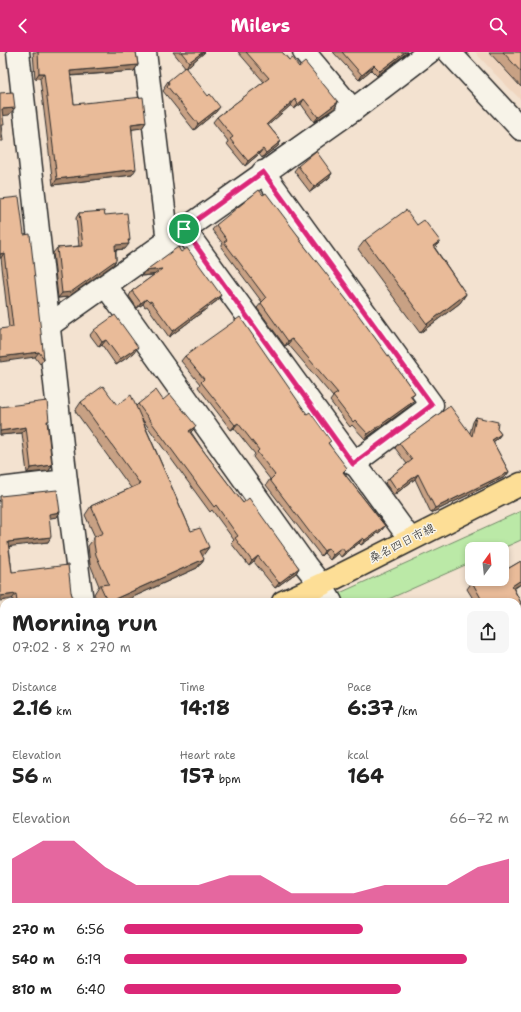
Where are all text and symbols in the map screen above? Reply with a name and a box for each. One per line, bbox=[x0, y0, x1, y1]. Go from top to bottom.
text: Milers bbox=[231, 14, 290, 38]
icon: back bbox=[12, 15, 34, 37]
icon: search bbox=[487, 15, 509, 37]
pin bbox=[167, 212, 201, 246]
icon: arrive bbox=[173, 218, 195, 240]
street label: 桑名四日市線 bbox=[366, 520, 438, 566]
north arrow bbox=[465, 542, 509, 586]
map controls bbox=[465, 542, 509, 586]
text: Morning run bbox=[12, 609, 157, 638]
button: share bbox=[467, 611, 509, 653]
text: 07:02 · 8 × 270 m bbox=[12, 639, 131, 656]
text: Distance bbox=[12, 680, 57, 695]
text: Time bbox=[180, 680, 205, 695]
text: Pace bbox=[347, 680, 372, 695]
text: 2.16 bbox=[12, 695, 52, 721]
text: 14:18 bbox=[180, 695, 230, 721]
text: 6:37 bbox=[347, 695, 394, 721]
text: km bbox=[52, 704, 72, 719]
text: /km bbox=[394, 704, 417, 719]
text: Elevation bbox=[12, 748, 61, 763]
text: Heart rate bbox=[180, 748, 236, 763]
text: kcal bbox=[347, 748, 369, 763]
text: 56 bbox=[12, 763, 39, 789]
text: 157 bbox=[180, 763, 215, 789]
text: 164 bbox=[347, 763, 384, 789]
text: m bbox=[39, 772, 52, 787]
text: bpm bbox=[215, 772, 241, 787]
text: Elevation bbox=[12, 810, 70, 827]
text: 66–72 m bbox=[449, 810, 509, 827]
text: 270 m bbox=[12, 921, 55, 938]
text: 6:56 bbox=[76, 921, 105, 938]
text: 540 m bbox=[12, 951, 55, 968]
text: 6:19 bbox=[76, 951, 101, 968]
text: 810 m bbox=[12, 981, 52, 998]
text: 6:40 bbox=[76, 981, 106, 998]

